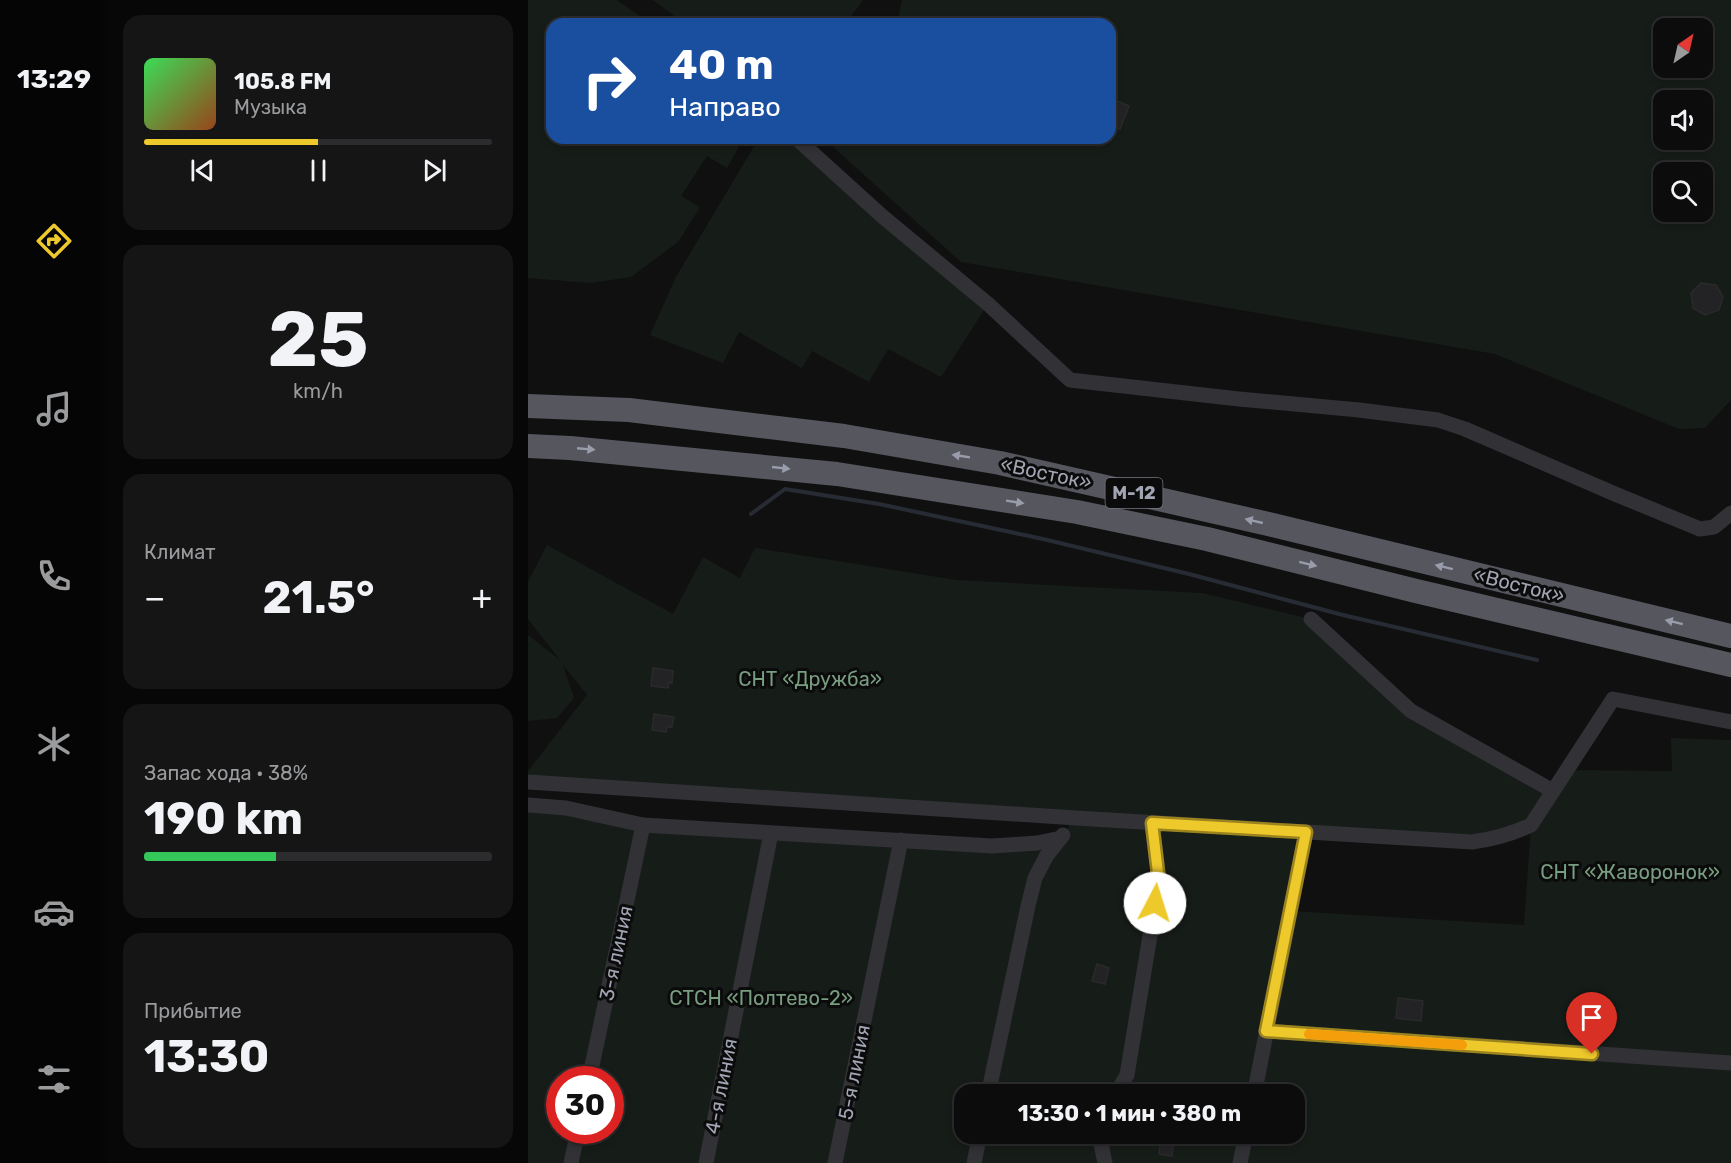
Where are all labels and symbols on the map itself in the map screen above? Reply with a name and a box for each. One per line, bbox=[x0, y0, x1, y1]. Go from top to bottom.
north arrow bbox=[1653, 18, 1713, 78]
one-way arrow bbox=[577, 444, 596, 454]
one-way arrow bbox=[952, 452, 971, 461]
street label: «Восток» bbox=[998, 452, 1094, 494]
one-way arrow bbox=[771, 463, 790, 473]
road number: М-12 bbox=[1106, 478, 1162, 508]
one-way arrow bbox=[1006, 497, 1025, 506]
one-way arrow bbox=[1245, 515, 1263, 525]
one-way arrow bbox=[1299, 559, 1318, 569]
one-way arrow bbox=[1434, 561, 1453, 571]
street label: «Восток» bbox=[1471, 562, 1567, 608]
one-way arrow bbox=[1665, 617, 1683, 627]
park label: СНТ «Дружба» bbox=[738, 667, 882, 691]
park label: СНТ «Жаворонок» bbox=[1540, 860, 1720, 884]
position arrow bbox=[1123, 871, 1187, 935]
street label: 3-я линия bbox=[594, 903, 638, 1003]
park label: СТСН «Полтево-2» bbox=[669, 986, 853, 1010]
pin bbox=[1566, 992, 1617, 1054]
street label: 5-я линия bbox=[833, 1022, 875, 1122]
street label: 4-я линия bbox=[700, 1036, 742, 1136]
speed limit sign: 30 bbox=[546, 1066, 624, 1144]

